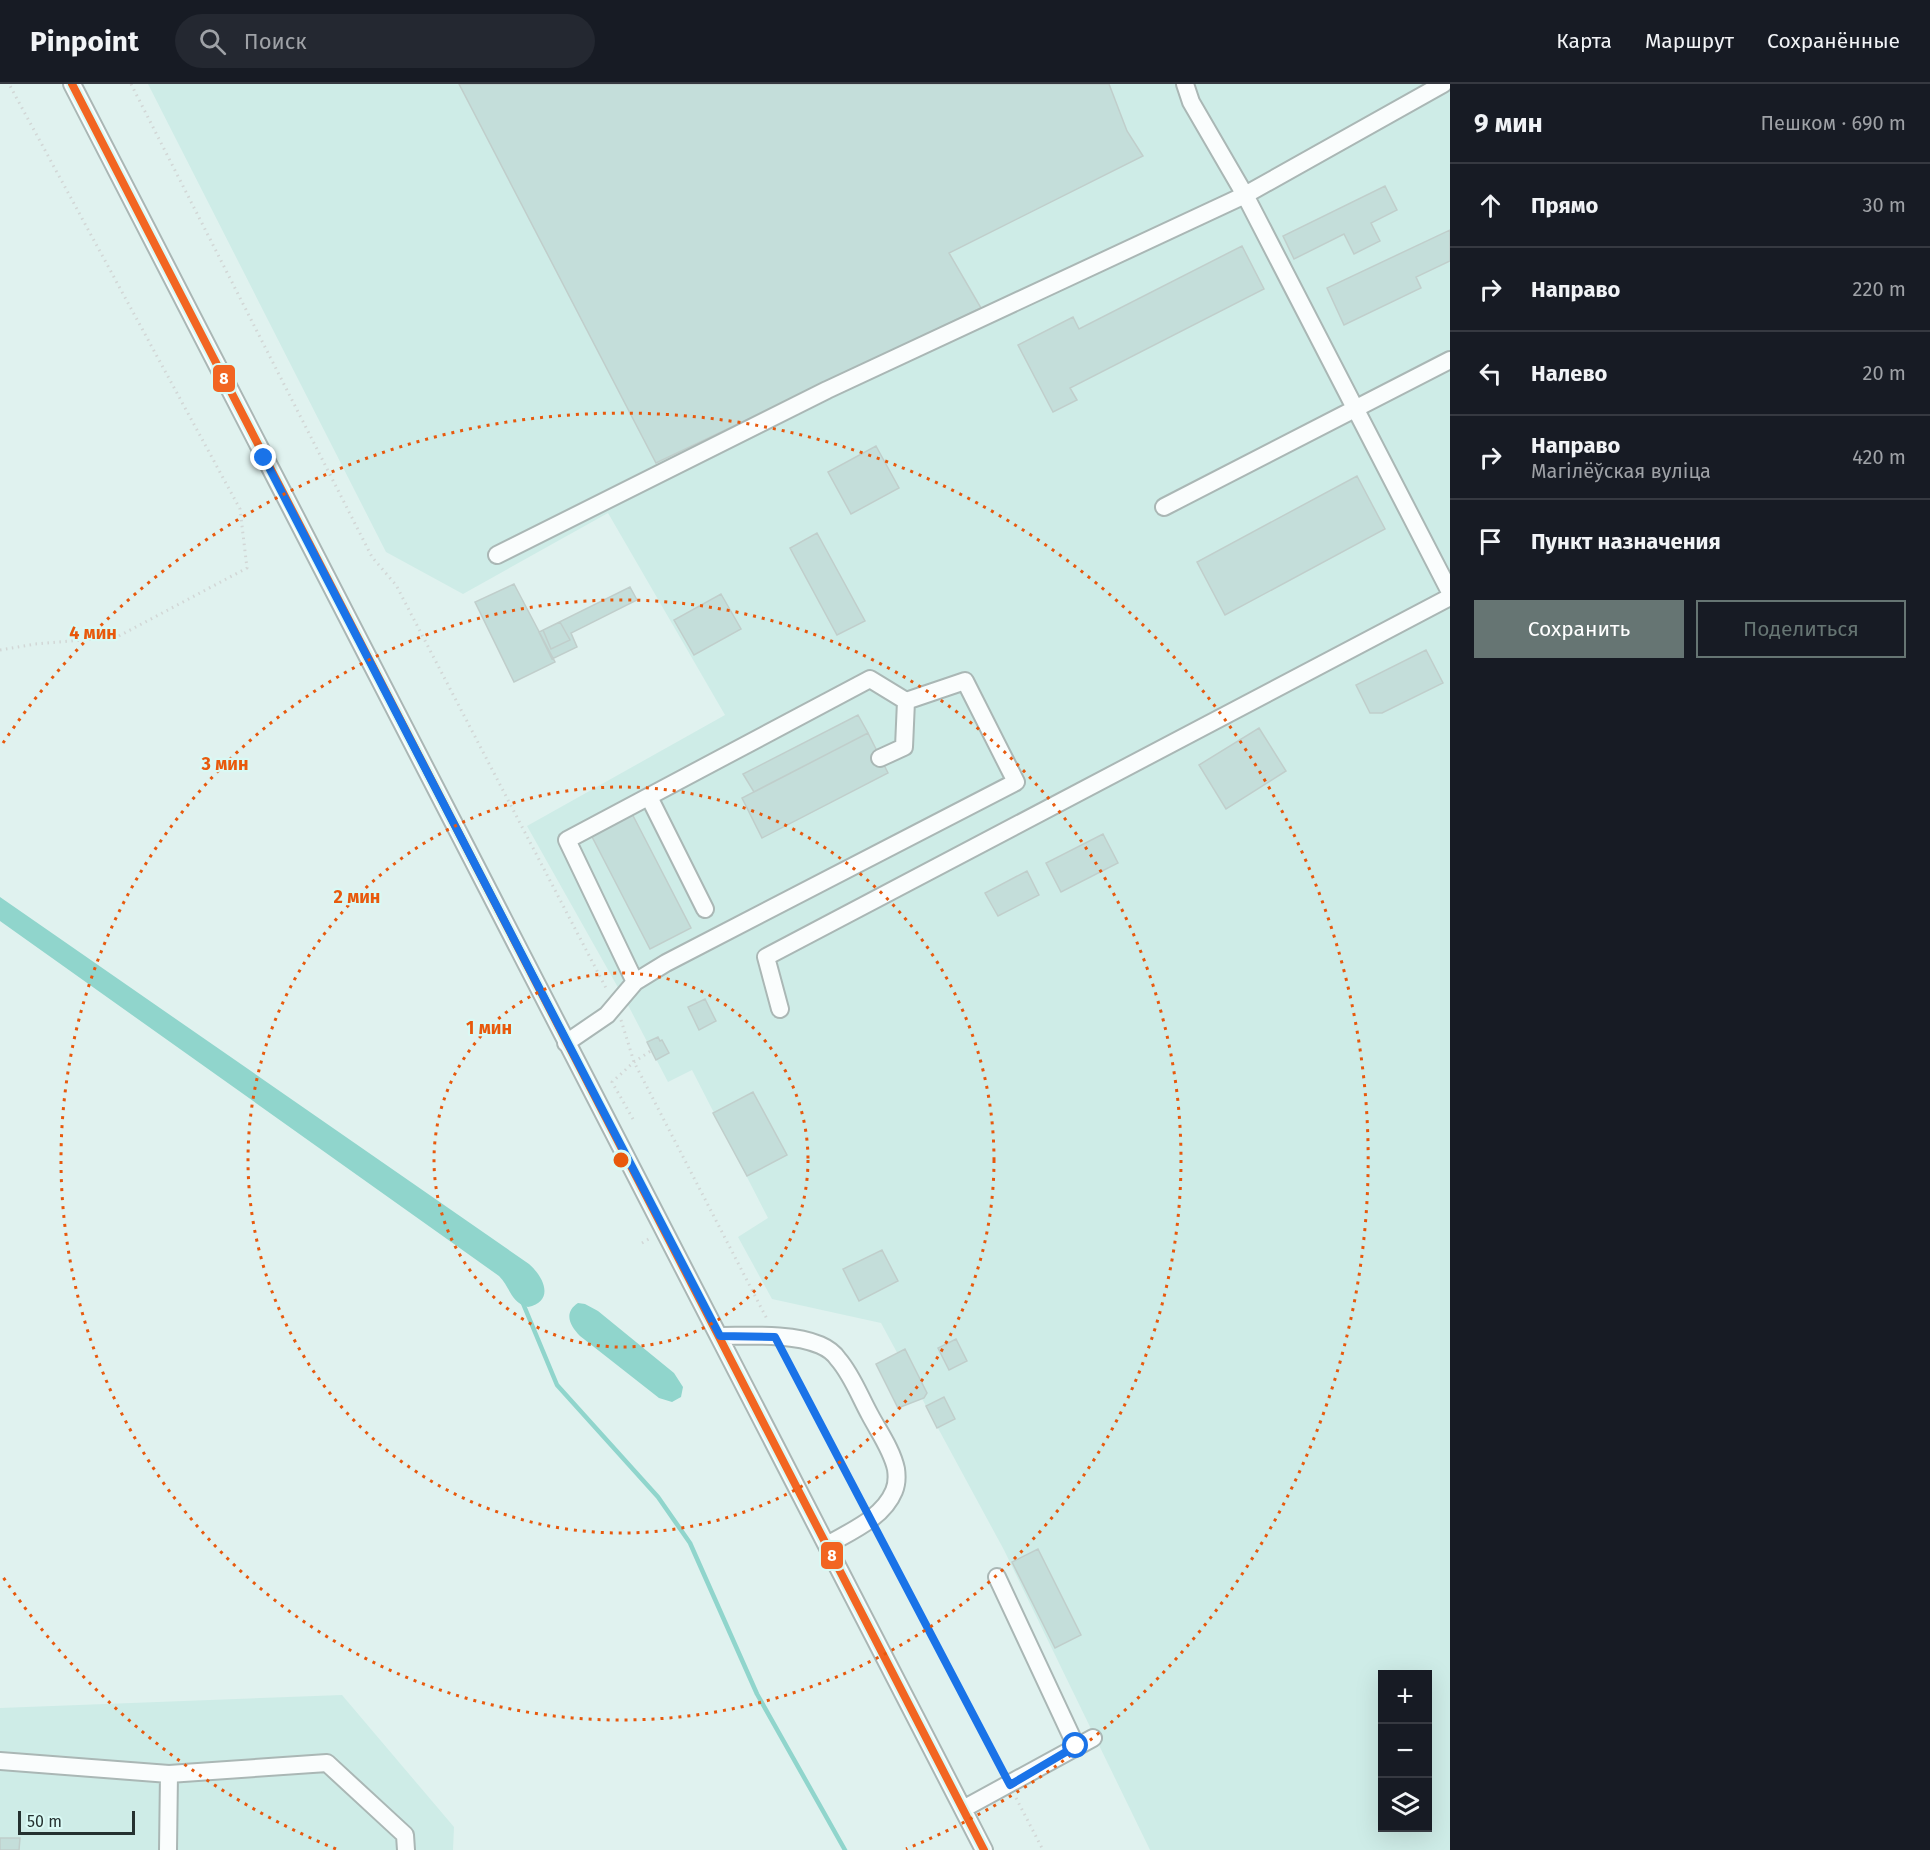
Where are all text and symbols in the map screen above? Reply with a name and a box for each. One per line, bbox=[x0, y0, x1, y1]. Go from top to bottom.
search box bbox=[175, 14, 595, 68]
text: Pinpoint bbox=[30, 25, 139, 58]
icon: search bbox=[196, 25, 229, 58]
text: Поиск bbox=[244, 28, 307, 55]
text: Карта bbox=[1556, 28, 1612, 54]
text: Маршрут bbox=[1645, 28, 1734, 54]
text: Сохранённые bbox=[1767, 28, 1900, 54]
text: 9 мин bbox=[1474, 108, 1543, 139]
text: Пешком · 690 m bbox=[1761, 111, 1906, 135]
icon: ahead bbox=[1474, 189, 1507, 222]
text: Прямо bbox=[1531, 192, 1598, 219]
text: 30 m bbox=[1862, 193, 1906, 217]
icon: right bbox=[1474, 273, 1507, 306]
text: Направо bbox=[1531, 276, 1620, 303]
text: 220 m bbox=[1853, 277, 1906, 301]
icon: left bbox=[1474, 357, 1507, 390]
text: Налево bbox=[1531, 360, 1607, 387]
text: 20 m bbox=[1863, 361, 1906, 385]
line badge: 8 bbox=[212, 364, 236, 393]
text: 8 bbox=[219, 369, 229, 388]
text: Направо bbox=[1531, 432, 1620, 459]
icon: right bbox=[1474, 441, 1507, 474]
route end bbox=[250, 444, 276, 470]
text: 420 m bbox=[1852, 445, 1906, 469]
text: Магілёўская вуліца bbox=[1531, 459, 1711, 483]
icon: arrive bbox=[1474, 525, 1507, 558]
text: Пункт назначения bbox=[1531, 528, 1721, 555]
button: Сохранить bbox=[1474, 600, 1684, 658]
button: Поделиться bbox=[1696, 600, 1906, 658]
text: 4 мин bbox=[69, 622, 117, 644]
text: 3 мин bbox=[201, 753, 248, 775]
text: 2 мин bbox=[334, 886, 380, 908]
text: 1 мин bbox=[466, 1017, 512, 1039]
centre of rings bbox=[611, 1150, 631, 1170]
line badge: 8 bbox=[820, 1541, 844, 1570]
text: 8 bbox=[827, 1546, 837, 1565]
map controls bbox=[1378, 1670, 1432, 1832]
button: + bbox=[1378, 1670, 1432, 1724]
button: − bbox=[1378, 1724, 1432, 1778]
route start bbox=[1062, 1732, 1088, 1758]
button: layers bbox=[1378, 1778, 1432, 1832]
scale bar bbox=[18, 1808, 135, 1836]
text: 50 m bbox=[27, 1812, 62, 1831]

